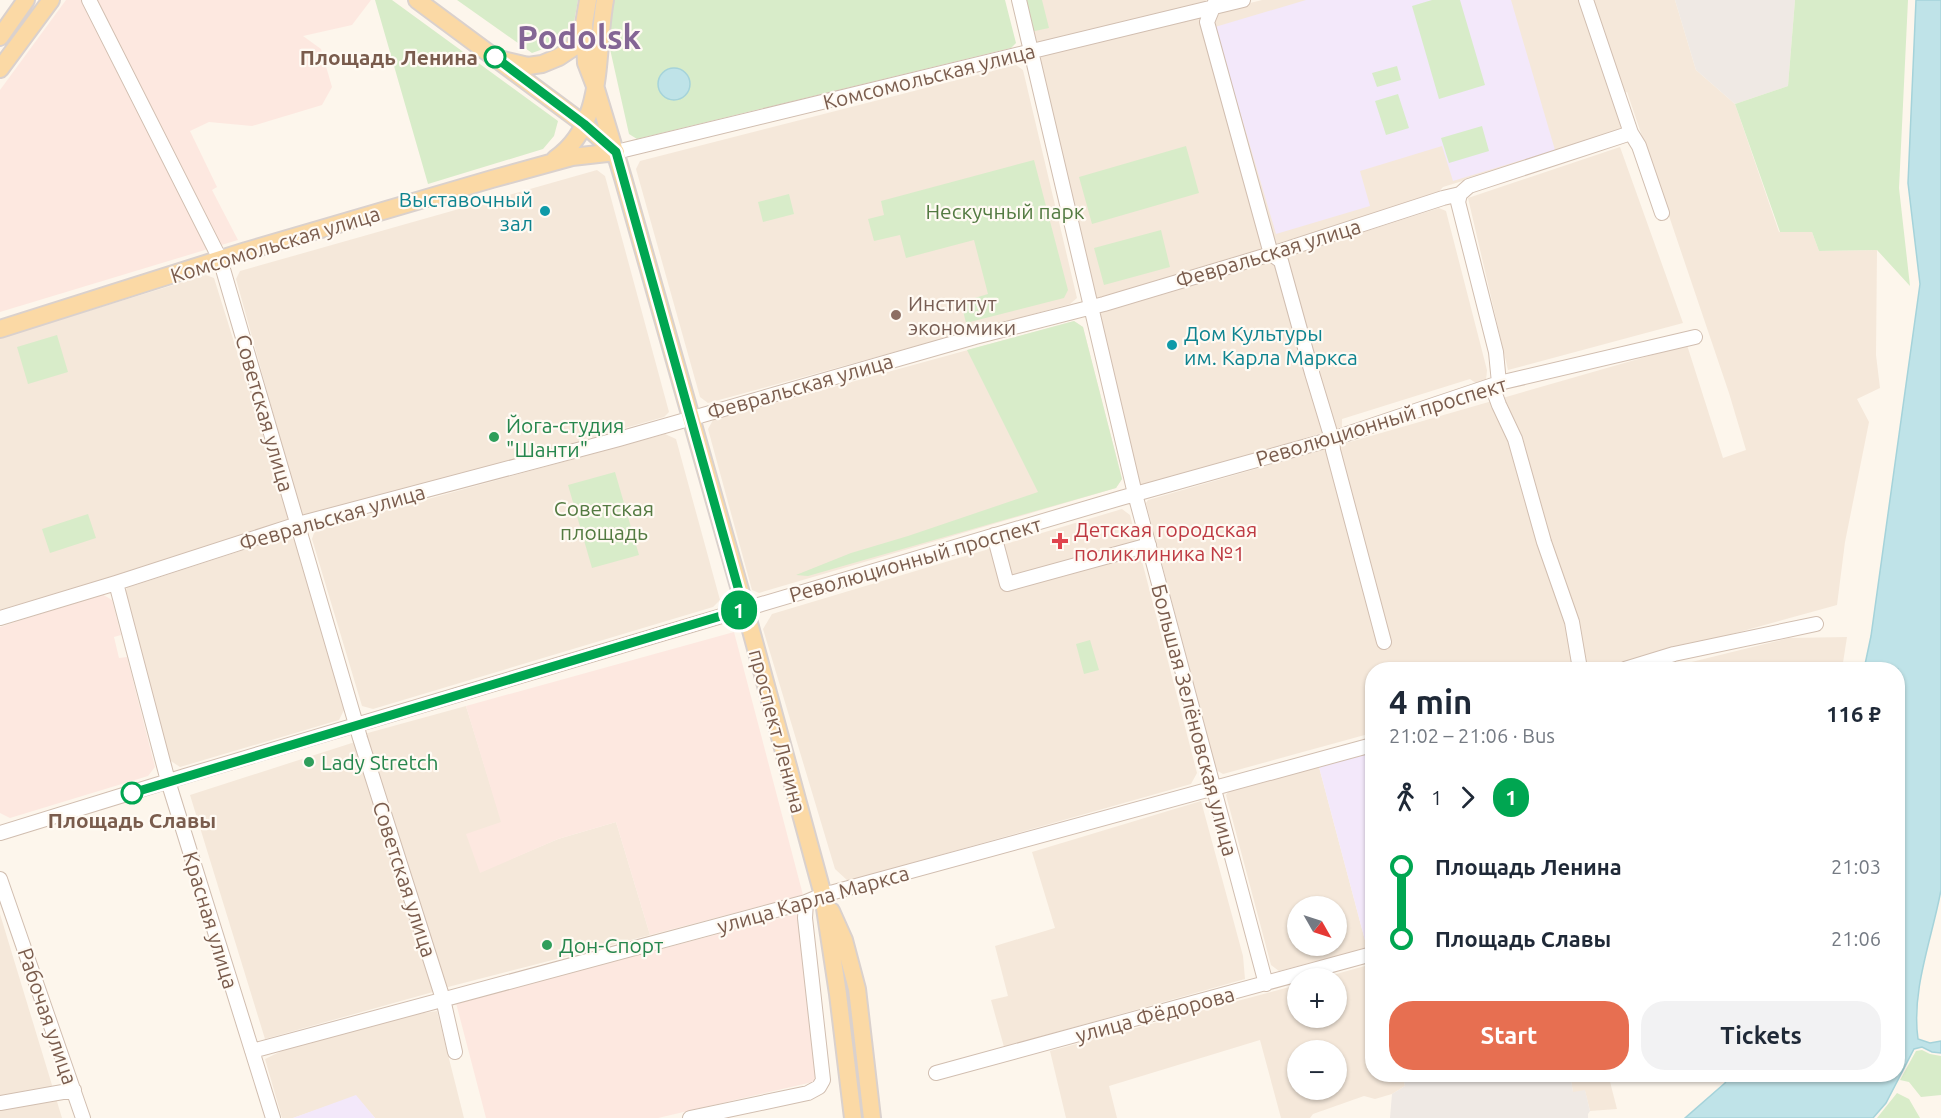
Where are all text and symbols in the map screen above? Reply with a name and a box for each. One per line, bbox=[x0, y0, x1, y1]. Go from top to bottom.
district label: Podolsk bbox=[517, 18, 641, 55]
street label: Комсомольская улица bbox=[820, 38, 1038, 114]
place label: Площадь Ленина bbox=[300, 45, 478, 69]
marker: Площадь Ленина bbox=[484, 46, 506, 68]
place label: Выставочный зал bbox=[399, 187, 533, 235]
park label: Нескучный парк bbox=[925, 199, 1085, 223]
street label: Комсомольская улица bbox=[167, 201, 383, 287]
marker: Выставочный зал bbox=[538, 204, 552, 218]
street label: Февральская улица bbox=[1172, 213, 1364, 293]
place label: Институт экономики bbox=[908, 291, 1016, 339]
marker: Институт экономики bbox=[889, 308, 903, 322]
place label: Дом Культуры им. Карла Маркса bbox=[1184, 321, 1358, 369]
street label: Советская улица bbox=[231, 332, 299, 494]
marker: Дом Культуры им. Карла Маркса bbox=[1165, 338, 1179, 352]
street label: Февральская улица bbox=[704, 348, 896, 424]
street label: Революционный проспект bbox=[1253, 371, 1510, 471]
place label: Йога-студия "Шанти" bbox=[506, 413, 624, 461]
marker: Йога-студия "Шанти" bbox=[487, 430, 501, 444]
street label: Февральская улица bbox=[236, 479, 428, 555]
park label: Советская площадь bbox=[554, 496, 654, 544]
street label: Революционный проспект bbox=[786, 511, 1044, 607]
place label: Детская городская поликлиника №1 bbox=[1074, 517, 1257, 565]
marker: Детская городская поликлиника №1 bbox=[1051, 532, 1069, 550]
street label: Большая Зелёновская улица bbox=[1147, 581, 1243, 859]
line badge: 1 bbox=[720, 590, 758, 630]
text: 1 bbox=[733, 598, 745, 622]
street label: проспект Ленина bbox=[745, 646, 811, 816]
text: 4 min bbox=[1389, 683, 1472, 720]
text: 116 ₽ bbox=[1826, 701, 1881, 726]
text: 21:02 – 21:06 · Bus bbox=[1389, 724, 1555, 747]
place label: Lady Stretch bbox=[321, 750, 438, 774]
marker: Lady Stretch bbox=[302, 755, 316, 769]
icon: walk bbox=[1389, 781, 1422, 814]
icon: forward bbox=[1451, 781, 1484, 814]
marker: Площадь Славы bbox=[121, 782, 143, 804]
text: 1 bbox=[1505, 785, 1517, 809]
text: 1 bbox=[1431, 786, 1442, 809]
street label: Советская улица bbox=[368, 798, 442, 960]
place label: Площадь Славы bbox=[48, 808, 216, 832]
street label: Красная улица bbox=[179, 848, 243, 992]
text: Площадь Ленина bbox=[1435, 854, 1622, 879]
text: 21:03 bbox=[1831, 855, 1881, 878]
street label: улица Карла Маркса bbox=[714, 860, 912, 938]
north arrow bbox=[1287, 896, 1347, 956]
map controls bbox=[1287, 896, 1347, 1100]
text: Площадь Славы bbox=[1435, 926, 1611, 951]
text: 21:06 bbox=[1831, 927, 1881, 950]
place label: Дон-Спорт bbox=[559, 933, 664, 957]
marker: Дон-Спорт bbox=[540, 938, 554, 952]
street label: Рабочая улица bbox=[13, 944, 83, 1088]
button: + bbox=[1287, 968, 1347, 1028]
street label: улица Фёдорова bbox=[1073, 981, 1237, 1047]
button: Start bbox=[1389, 1001, 1629, 1070]
button: Tickets bbox=[1641, 1001, 1881, 1070]
button: − bbox=[1287, 1040, 1347, 1100]

